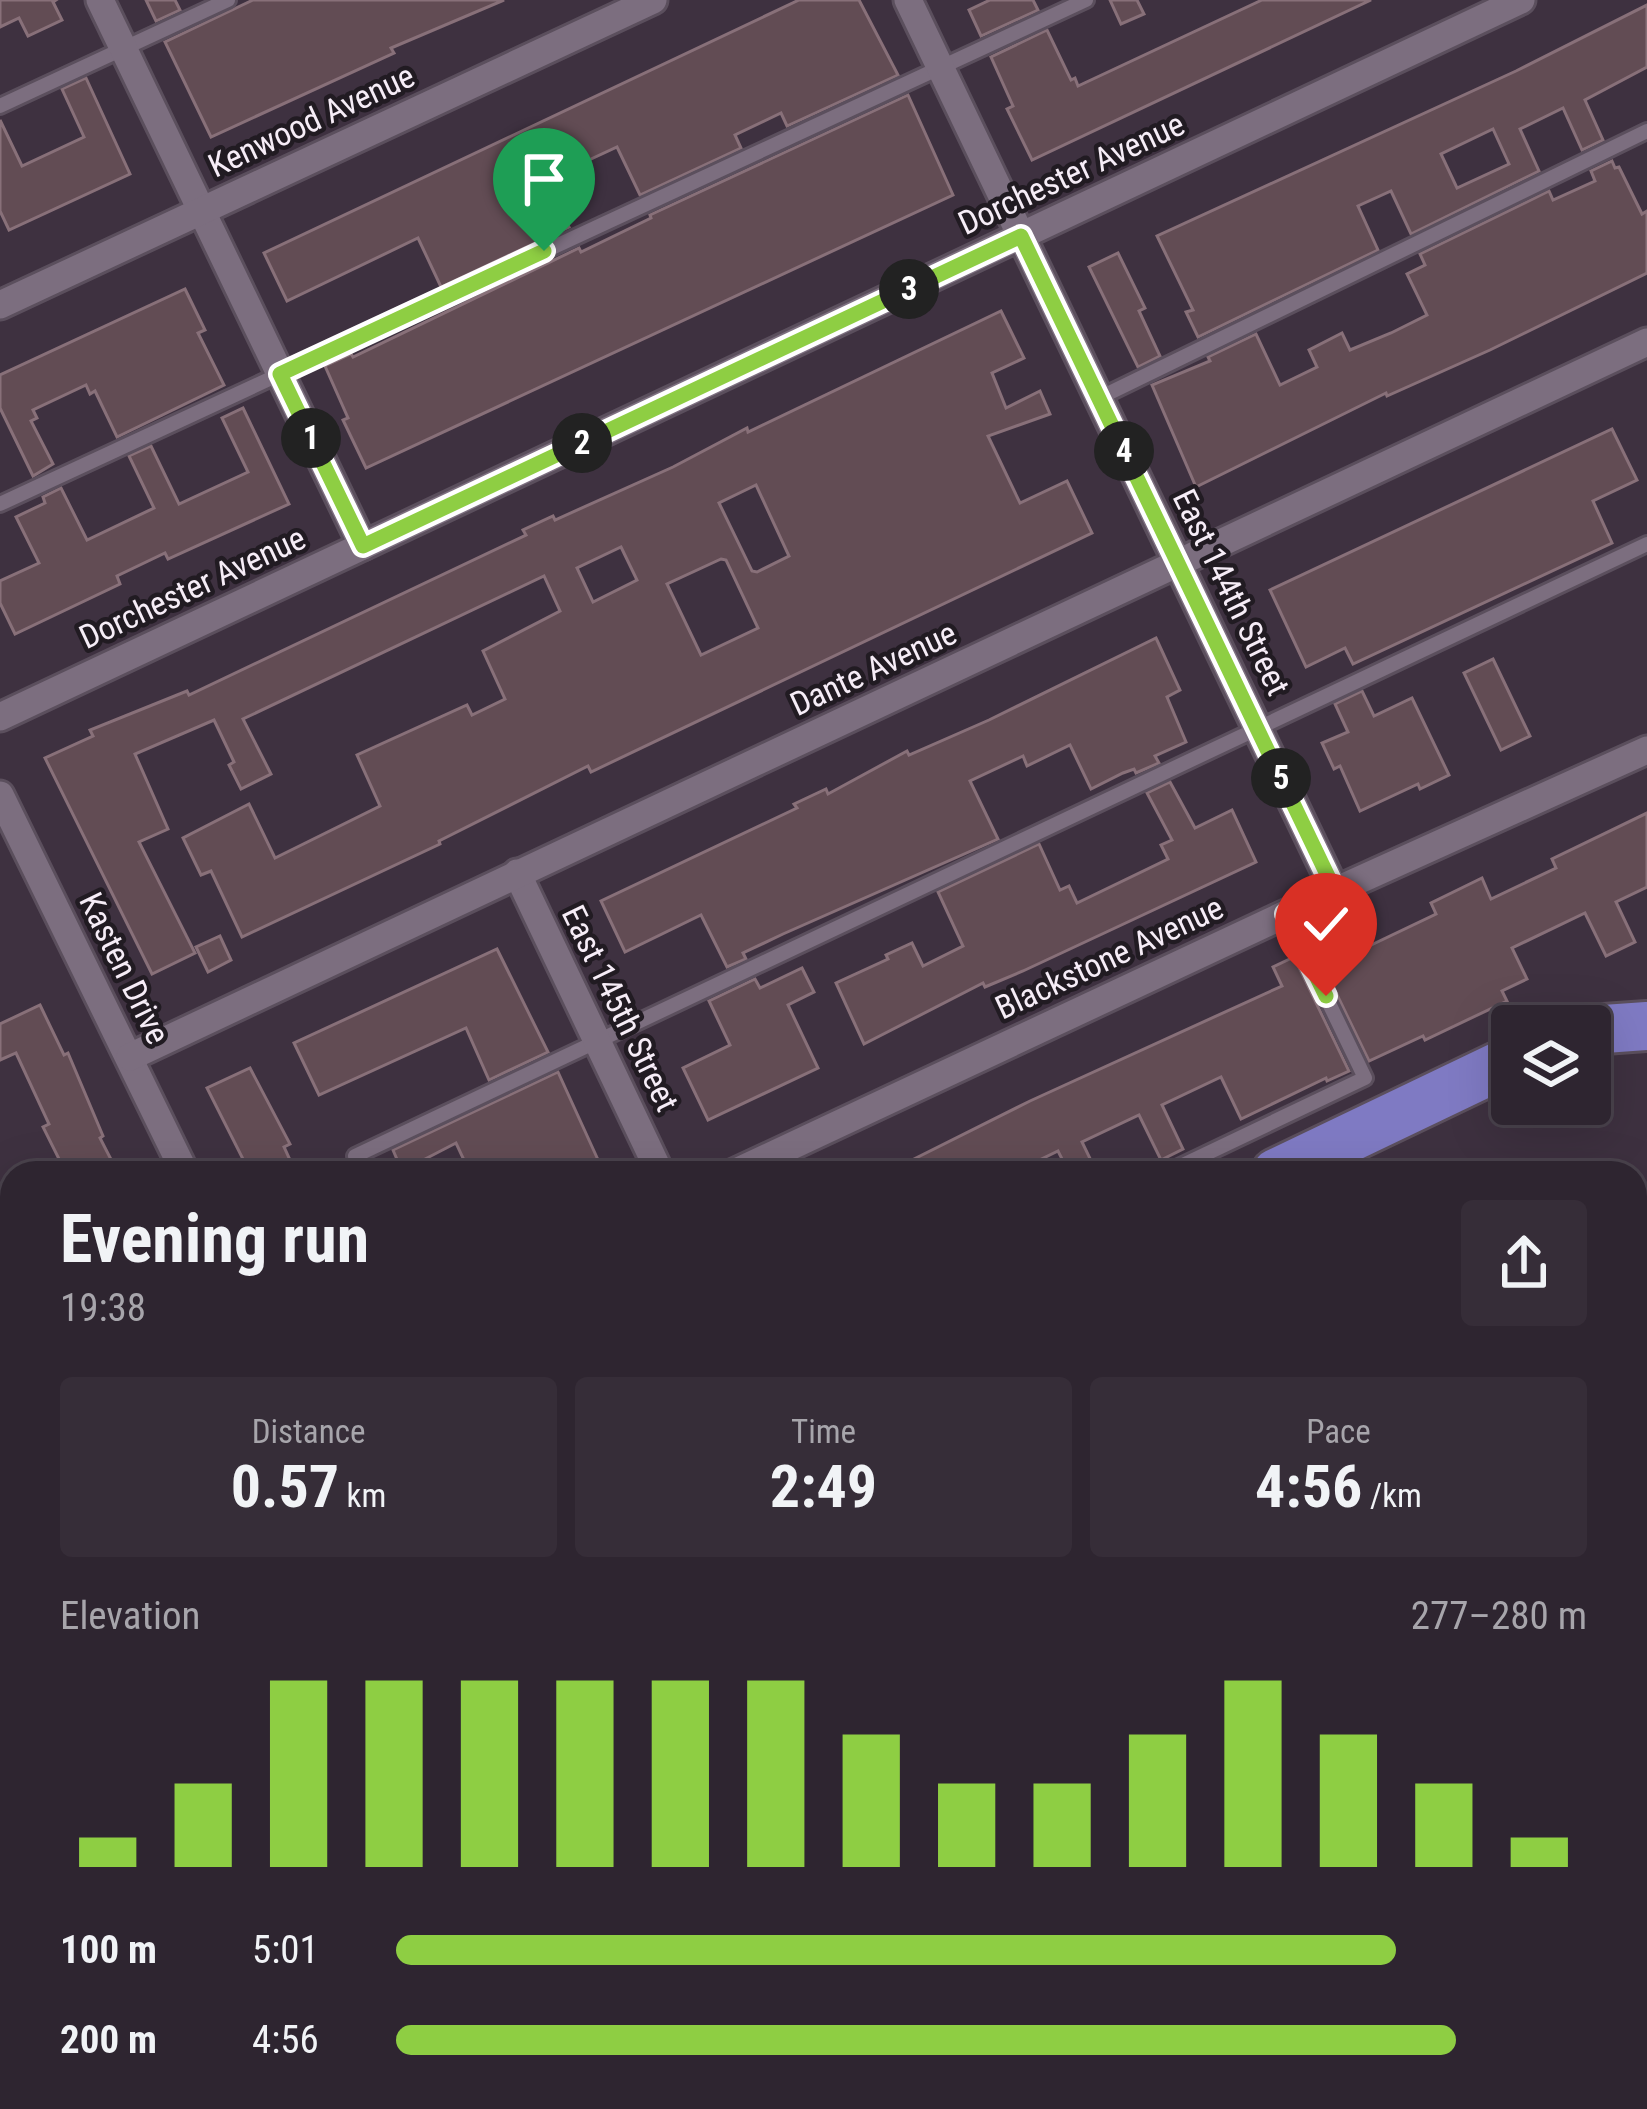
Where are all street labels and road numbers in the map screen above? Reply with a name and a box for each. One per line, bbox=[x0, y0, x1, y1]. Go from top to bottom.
street label: Kenwood Avenue bbox=[202, 56, 420, 185]
street label: Dorchester Avenue bbox=[952, 104, 1190, 243]
street label: East 144th Street bbox=[1165, 483, 1298, 701]
street label: Dorchester Avenue bbox=[73, 518, 311, 657]
street label: Dante Avenue bbox=[784, 613, 962, 724]
street label: Kasten Drive bbox=[71, 886, 178, 1050]
street label: Blackstone Avenue bbox=[989, 888, 1229, 1027]
street label: East 145th Street bbox=[554, 899, 687, 1117]

